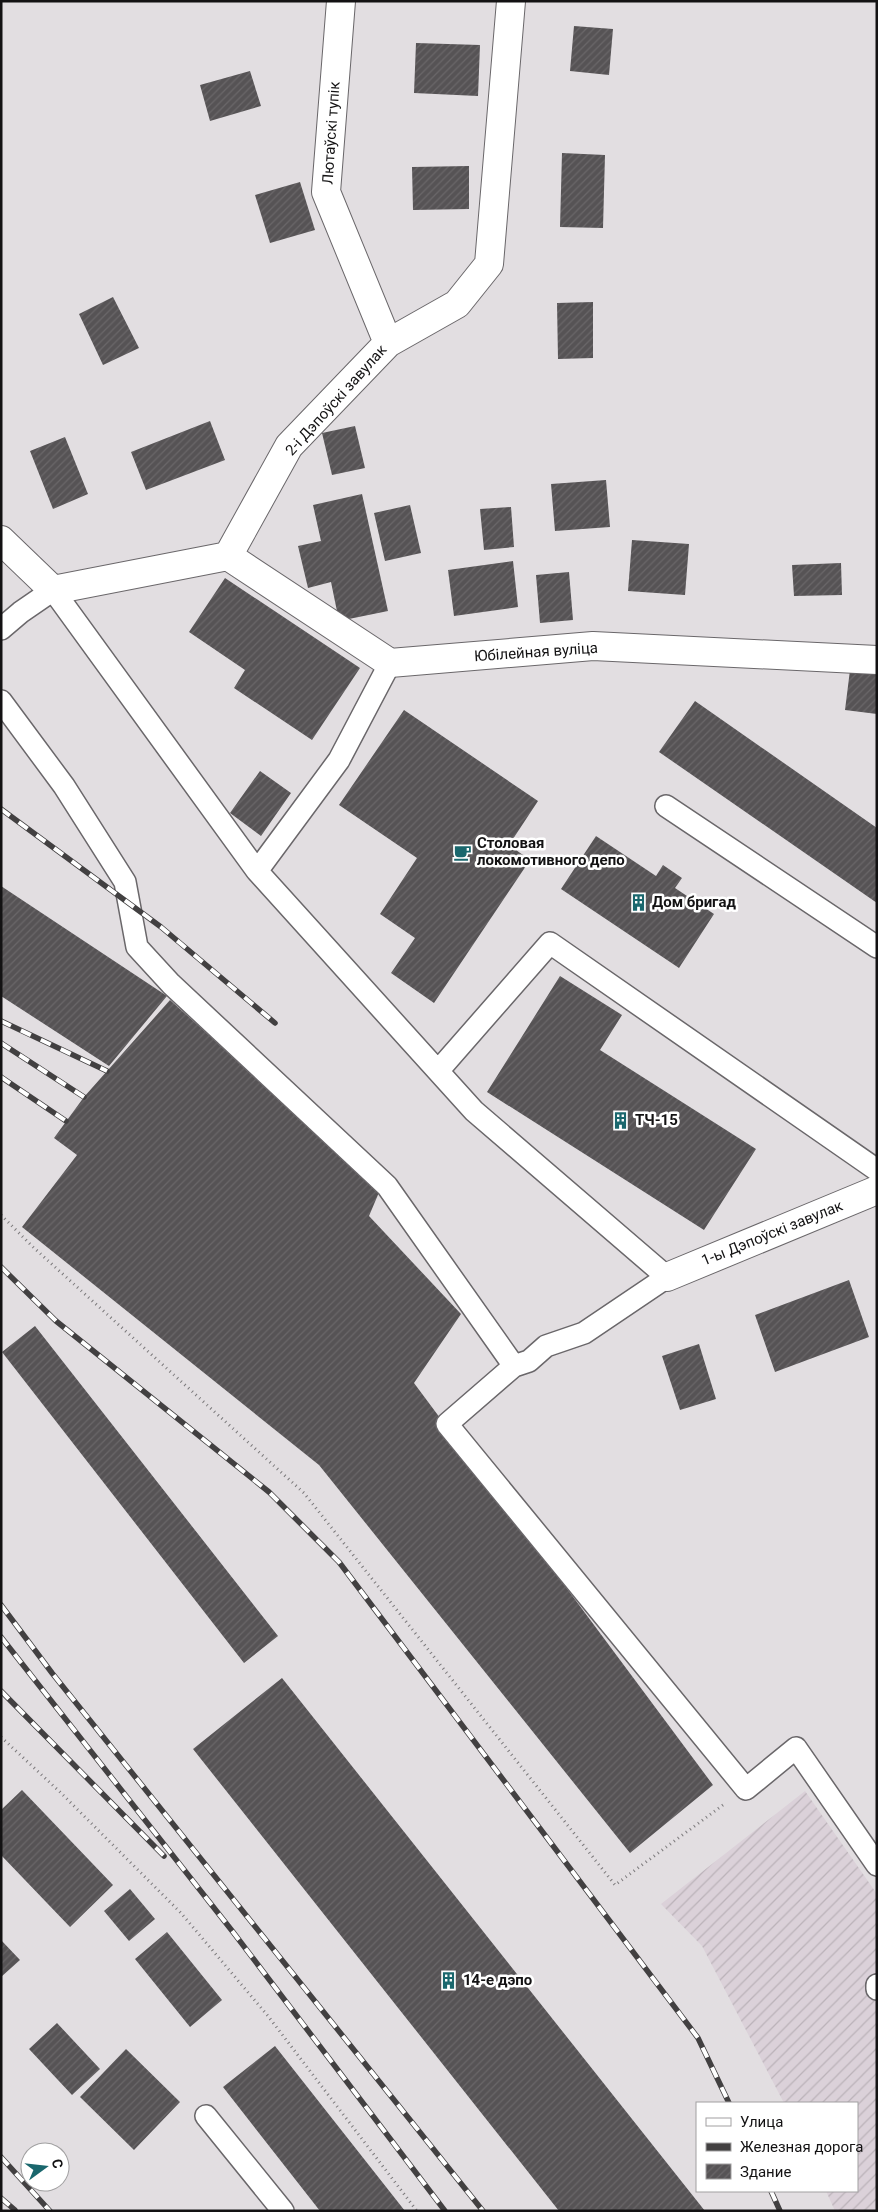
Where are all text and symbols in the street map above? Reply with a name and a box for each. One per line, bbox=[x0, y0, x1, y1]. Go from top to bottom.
street label: Лютаўскі тупік bbox=[318, 81, 344, 185]
street label: 2-і Дэпоўскі завулак bbox=[282, 341, 390, 459]
street label: Юбілейная вуліца bbox=[473, 639, 599, 665]
place label: Столовая локомотивного депо bbox=[477, 834, 625, 869]
cafe icon: Столовая локомотивного депо bbox=[453, 842, 473, 862]
building icon: Дом бригад bbox=[628, 892, 648, 912]
place label: Дом бригад bbox=[652, 893, 736, 911]
building icon: ТЧ-15 bbox=[611, 1110, 631, 1130]
place label: ТЧ-15 bbox=[635, 1111, 678, 1129]
street label: 1-ы Дэпоўскі завулак bbox=[699, 1196, 845, 1270]
building icon: 14-е дэпо bbox=[439, 1970, 459, 1990]
place label: 14-е дэпо bbox=[463, 1971, 532, 1989]
legend bbox=[696, 2102, 858, 2192]
text: Улица bbox=[740, 2113, 783, 2131]
text: Железная дорога bbox=[740, 2138, 863, 2156]
north arrow bbox=[20, 2142, 70, 2192]
text: С bbox=[49, 2157, 66, 2170]
text: Здание bbox=[740, 2163, 791, 2181]

